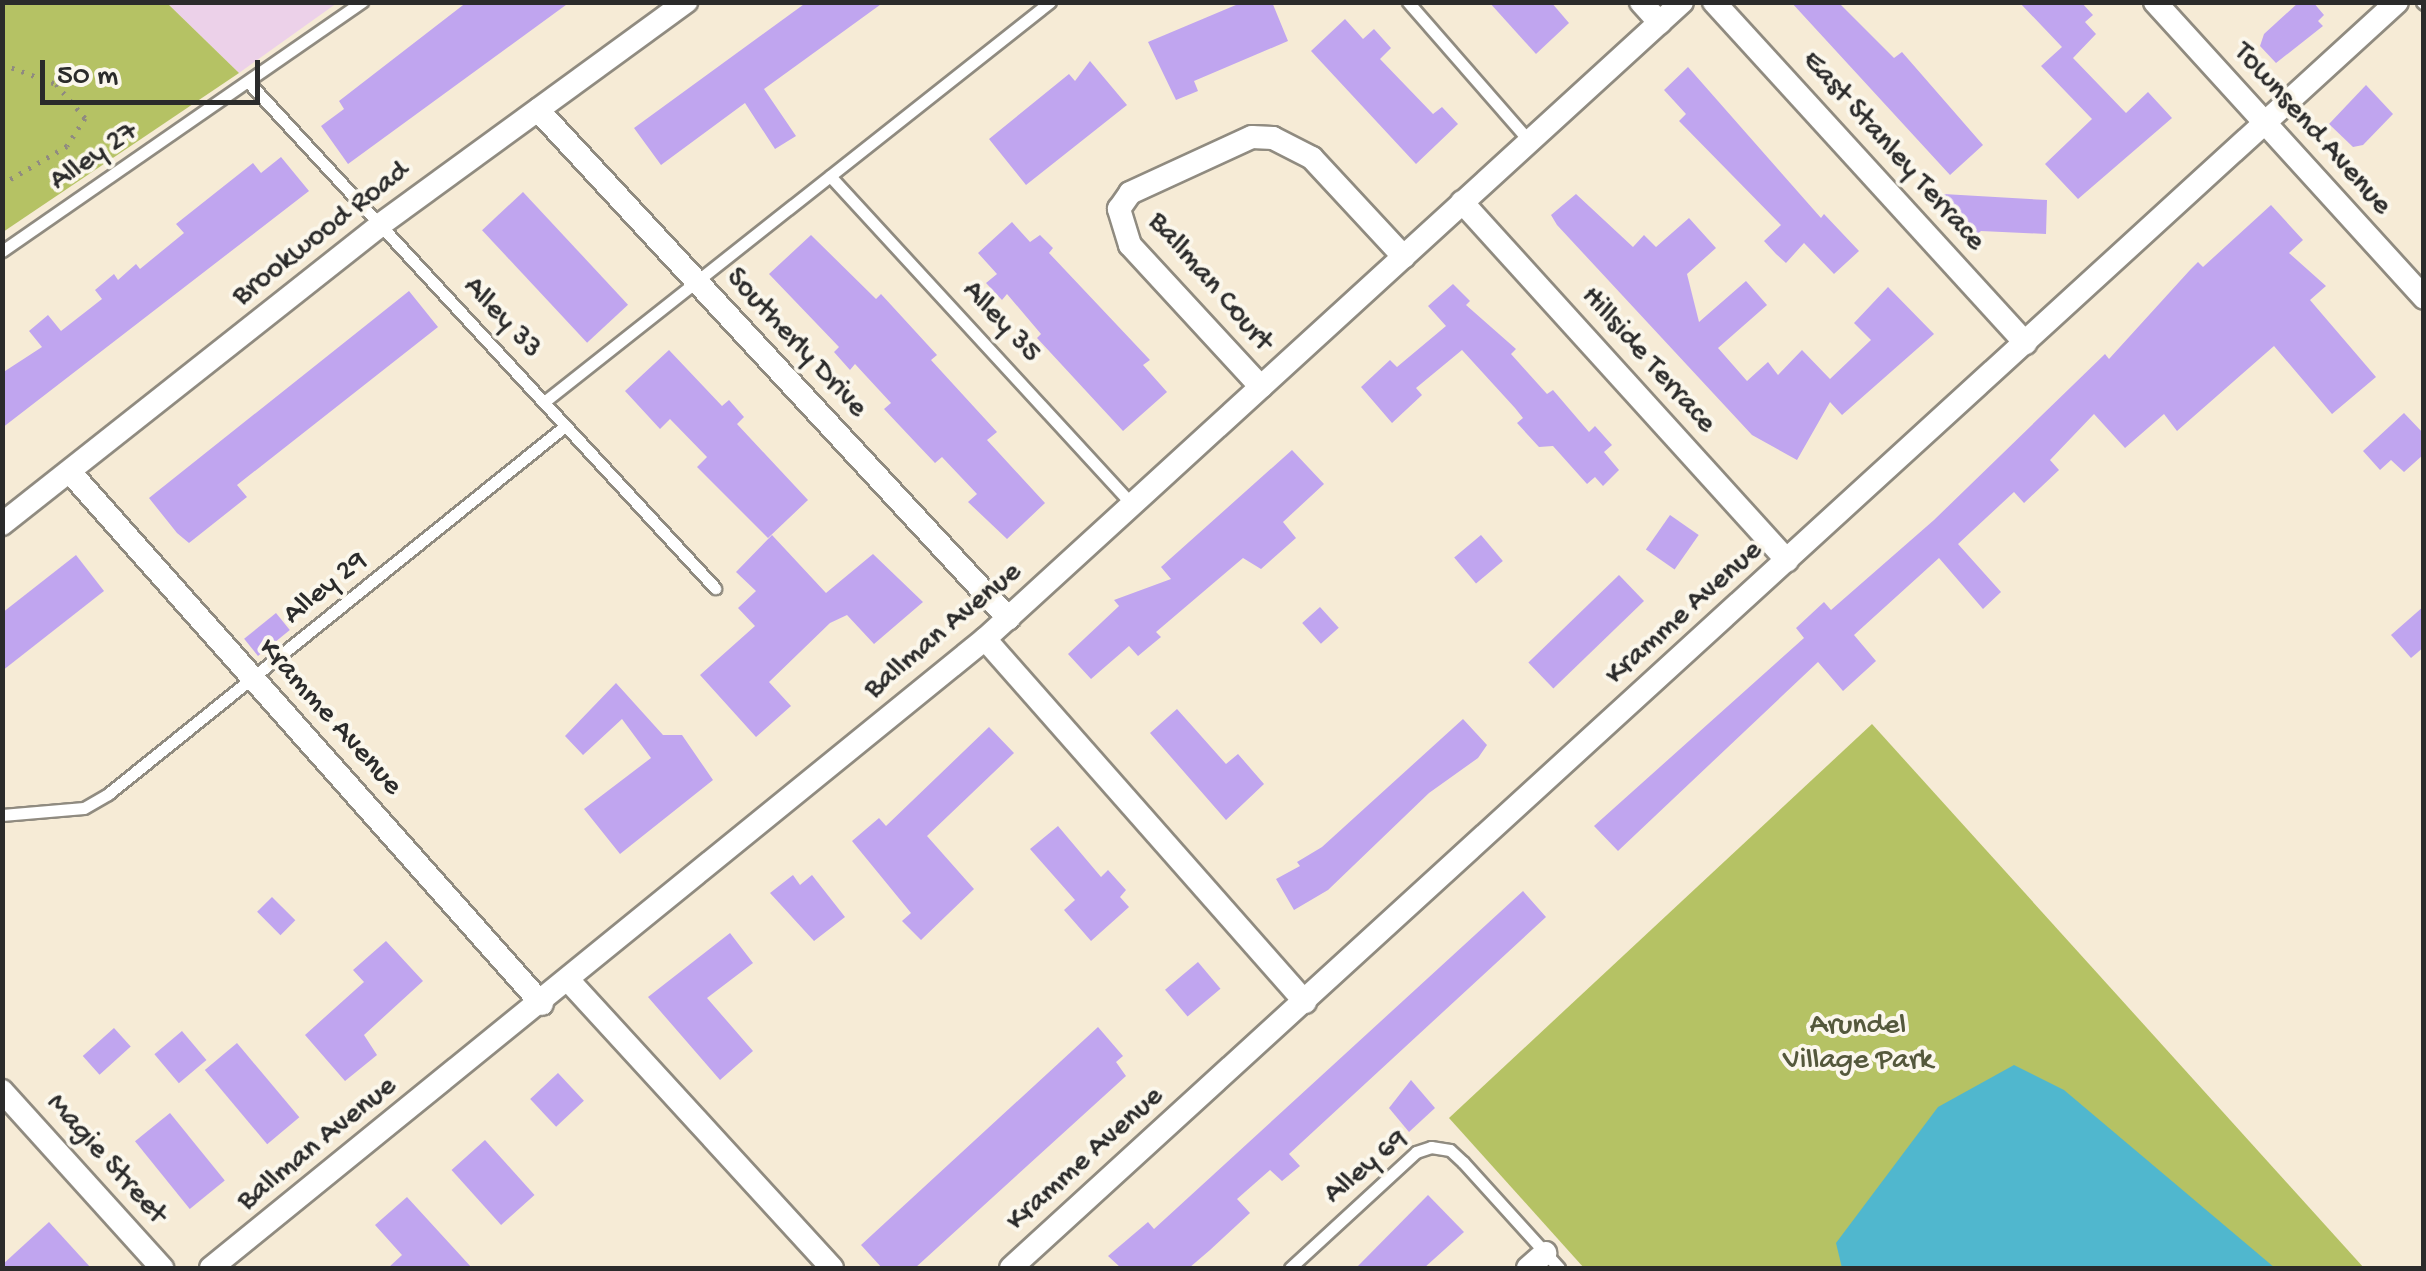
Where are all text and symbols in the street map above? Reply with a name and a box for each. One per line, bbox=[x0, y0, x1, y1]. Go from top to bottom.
street label: Townsend Avenue bbox=[2224, 36, 2398, 224]
scale bar bbox=[45, 40, 265, 102]
street label: East Stanley Terrace bbox=[1793, 44, 1991, 260]
text: 50 m bbox=[57, 60, 118, 95]
street label: Alley 27 bbox=[44, 116, 146, 200]
street label: Brookwood Road bbox=[226, 155, 418, 315]
street label: Ballman Court bbox=[1139, 206, 1279, 360]
street label: Southerly Drive bbox=[716, 262, 874, 426]
street label: Alley 33 bbox=[454, 270, 548, 368]
street label: Alley 35 bbox=[953, 274, 1047, 372]
street label: Hillside Terrace bbox=[1572, 280, 1722, 442]
street label: Kramme Avenue bbox=[1599, 534, 1771, 694]
street label: Alley 29 bbox=[277, 544, 375, 634]
street label: Ballman Avenue bbox=[858, 556, 1030, 708]
street label: Kramme Avenue bbox=[249, 632, 409, 804]
park label: Arundel Village Park bbox=[1783, 1009, 1933, 1080]
street label: Ballman Avenue bbox=[231, 1070, 405, 1220]
street label: Kramme Avenue bbox=[1000, 1080, 1172, 1240]
street label: Magie Street bbox=[37, 1087, 173, 1233]
street label: Alley 69 bbox=[1318, 1123, 1416, 1213]

